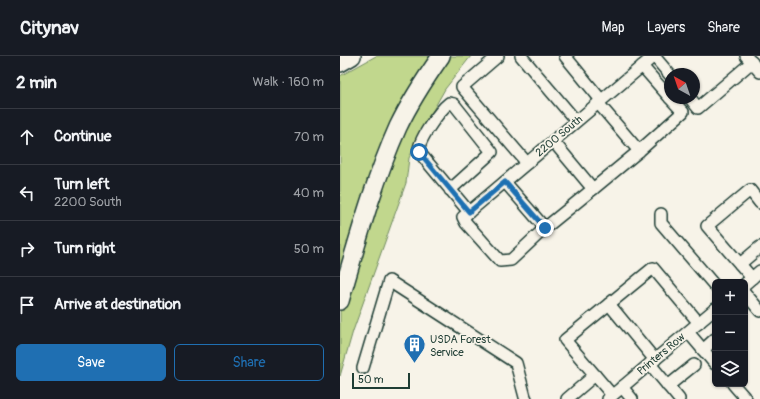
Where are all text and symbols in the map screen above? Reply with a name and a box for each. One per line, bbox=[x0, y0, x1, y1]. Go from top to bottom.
text: Citynav bbox=[20, 16, 79, 40]
text: Map bbox=[602, 19, 625, 36]
text: Layers bbox=[647, 19, 685, 36]
text: Share bbox=[707, 19, 740, 36]
north arrow bbox=[664, 68, 700, 104]
text: 2 min bbox=[16, 72, 57, 93]
text: Walk · 160 m bbox=[253, 74, 324, 90]
street label: 2200 South bbox=[533, 113, 585, 159]
icon: ahead bbox=[16, 126, 38, 148]
text: Continue bbox=[54, 127, 112, 146]
text: 70 m bbox=[294, 129, 324, 145]
route start bbox=[410, 143, 428, 161]
text: Turn left bbox=[54, 175, 110, 194]
icon: left bbox=[16, 182, 38, 204]
text: 40 m bbox=[293, 185, 324, 201]
text: 2200 South bbox=[54, 194, 122, 210]
route end bbox=[536, 219, 554, 237]
icon: right bbox=[16, 238, 38, 260]
text: Turn right bbox=[54, 239, 115, 258]
text: 50 m bbox=[294, 241, 324, 257]
map controls bbox=[712, 279, 748, 387]
button: + bbox=[712, 279, 748, 315]
icon: arrive bbox=[16, 294, 38, 316]
text: Arrive at destination bbox=[54, 295, 181, 314]
button: − bbox=[712, 315, 748, 351]
street label: Printers Row bbox=[634, 330, 688, 378]
building icon: USDA Forest Service bbox=[402, 332, 428, 365]
place label: USDA Forest Service bbox=[430, 333, 491, 359]
button: Save bbox=[16, 344, 166, 381]
button: Share bbox=[174, 344, 324, 381]
button: layers bbox=[712, 351, 748, 387]
scale bar bbox=[352, 371, 410, 390]
text: 50 m bbox=[358, 373, 384, 386]

